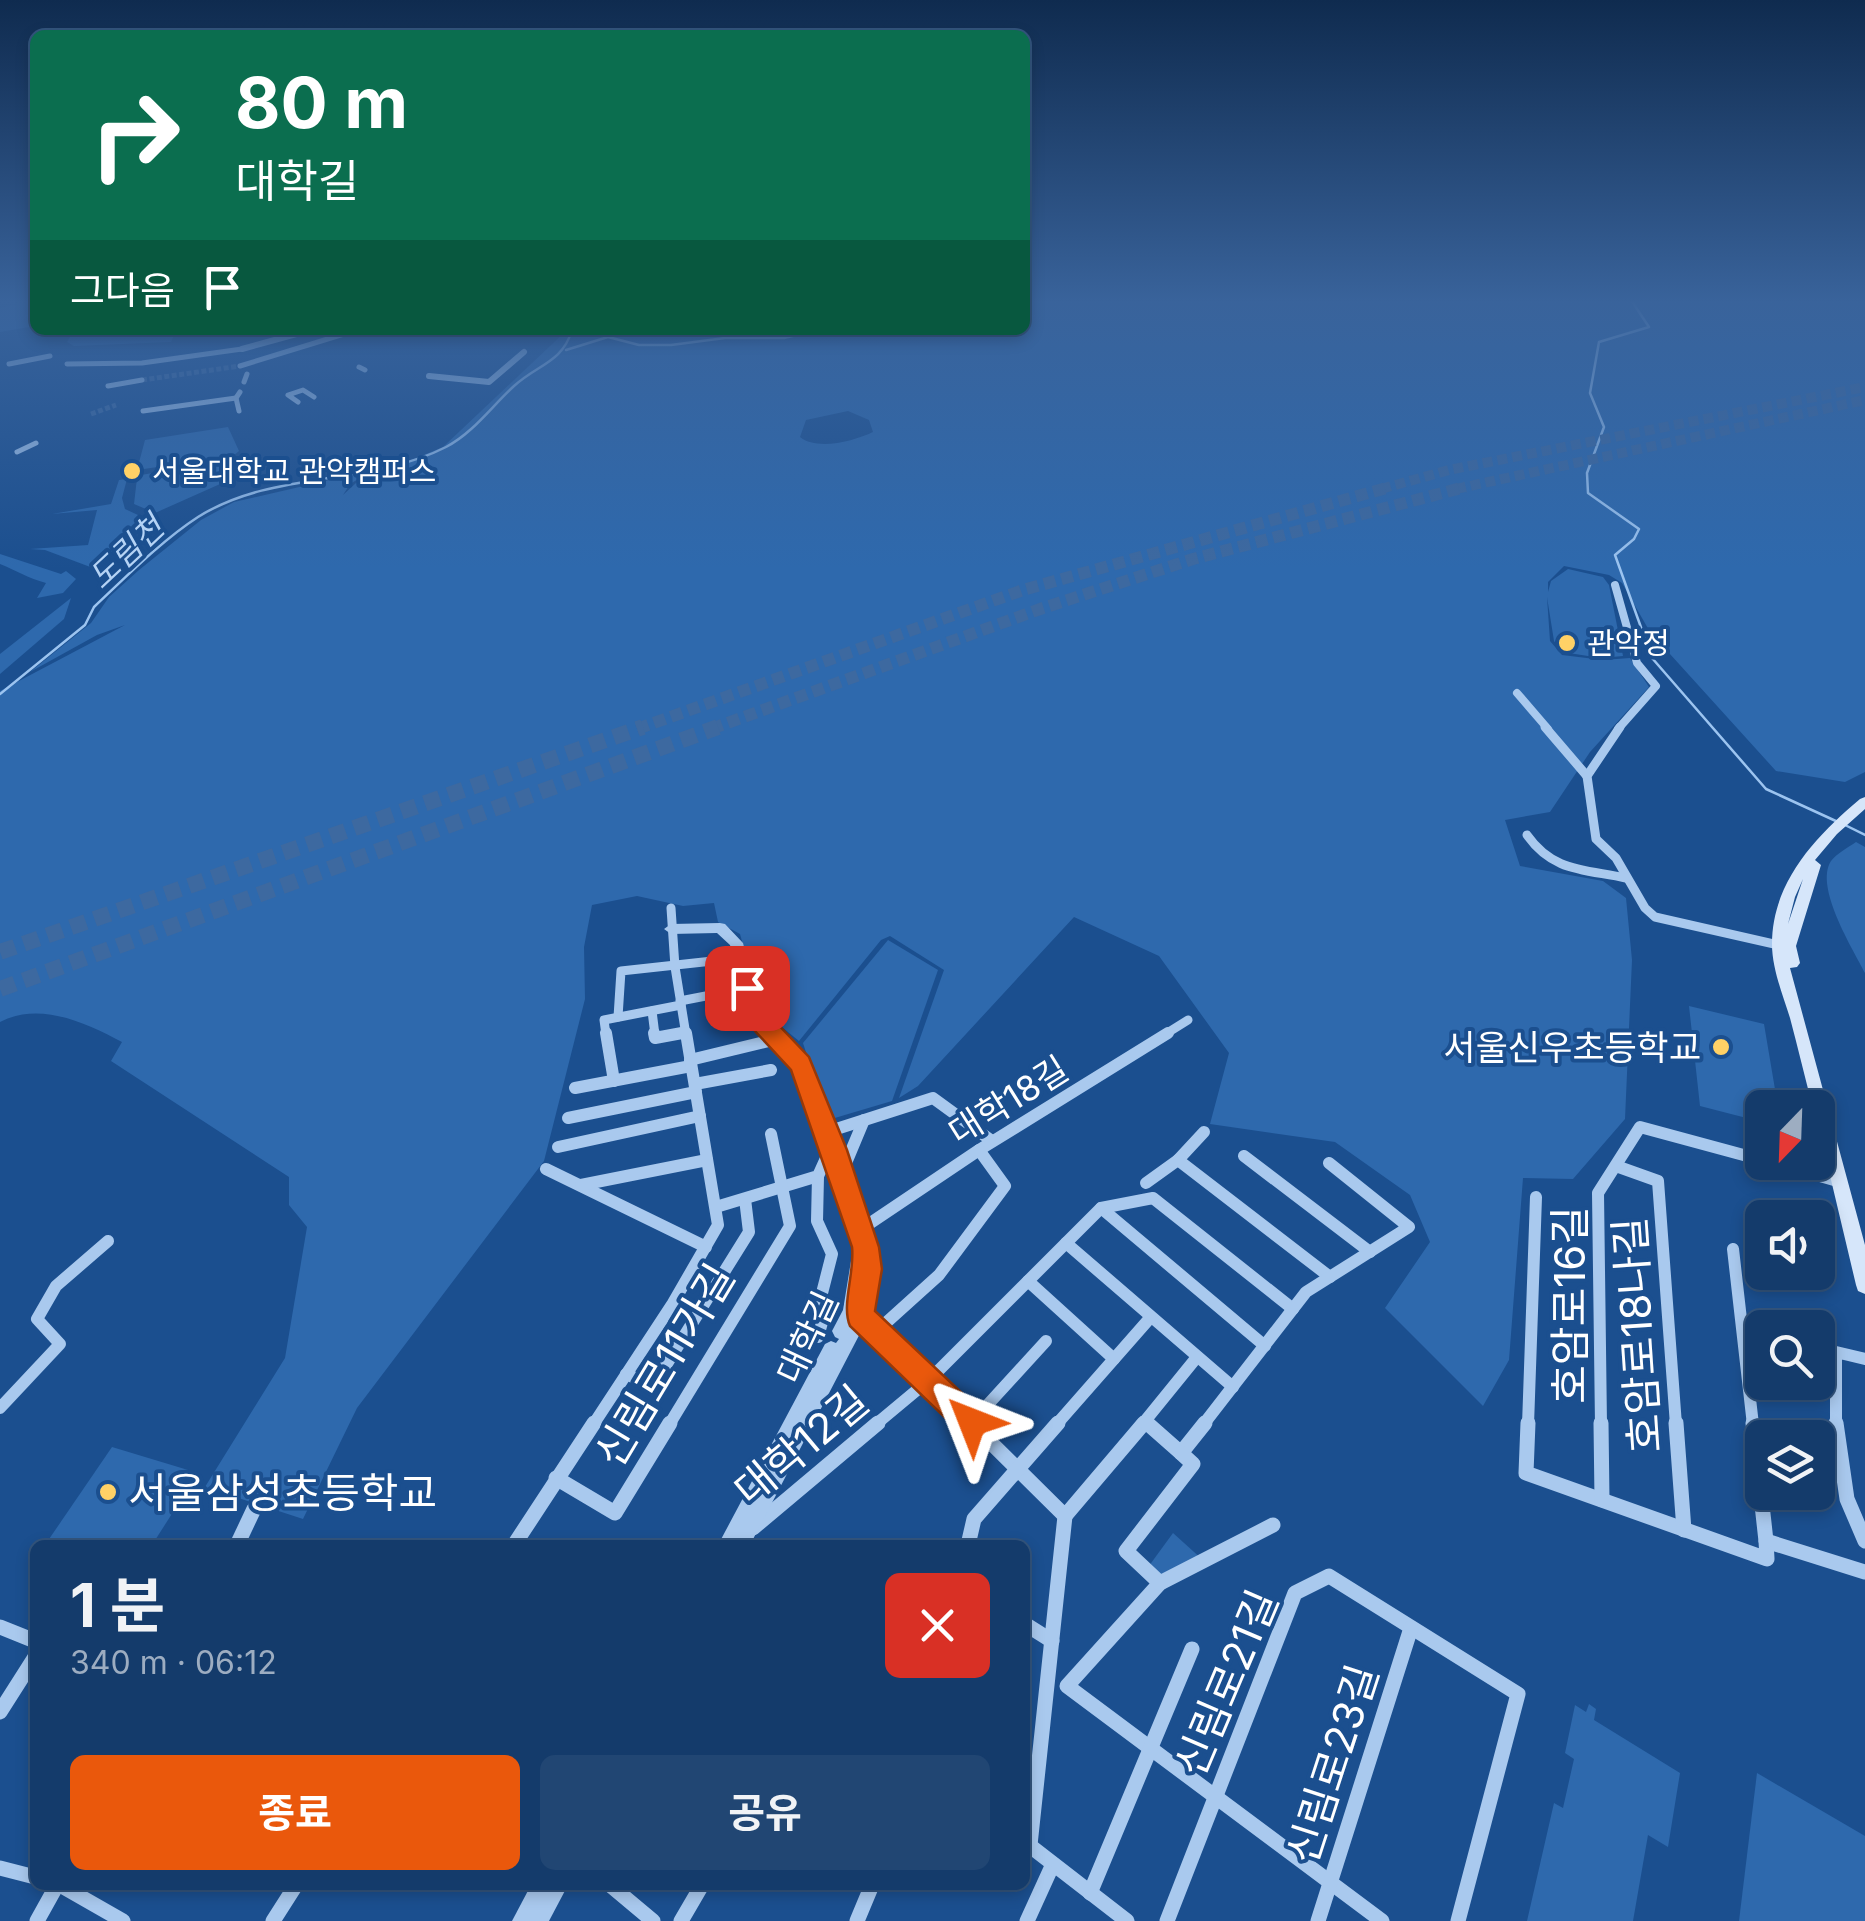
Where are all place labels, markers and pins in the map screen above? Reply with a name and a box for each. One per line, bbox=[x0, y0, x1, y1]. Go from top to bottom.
place label: 서울대학교 관악캠퍼스 bbox=[152, 453, 436, 489]
marker: 서울대학교 관악캠퍼스 bbox=[121, 460, 143, 482]
place label: 관악정 bbox=[1587, 625, 1670, 661]
marker: 관악정 bbox=[1556, 632, 1578, 654]
pin bbox=[705, 946, 790, 1031]
place label: 서울신우초등학교 bbox=[1443, 1026, 1701, 1068]
marker: 서울신우초등학교 bbox=[1710, 1036, 1732, 1058]
place label: 서울삼성초등학교 bbox=[128, 1467, 437, 1518]
marker: 서울삼성초등학교 bbox=[97, 1481, 119, 1503]

